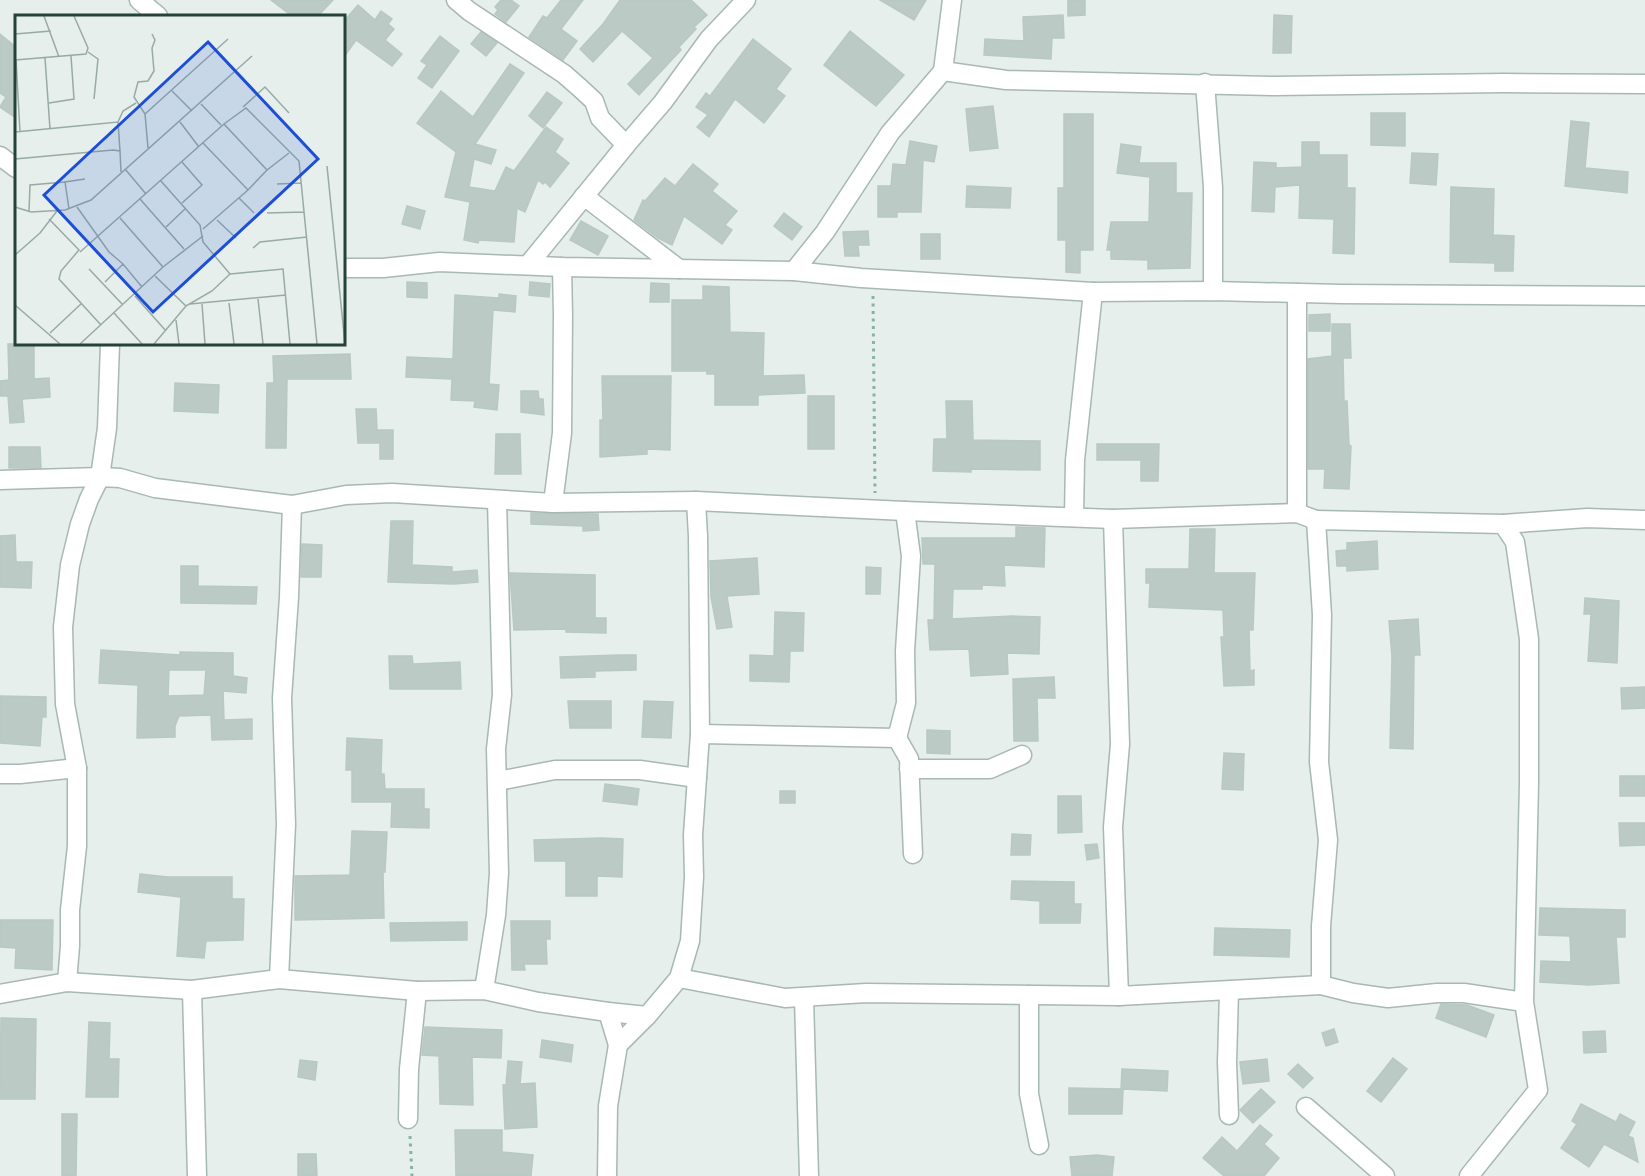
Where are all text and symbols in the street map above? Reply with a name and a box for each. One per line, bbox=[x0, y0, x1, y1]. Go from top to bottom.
inset map bbox=[15, 15, 345, 345]

